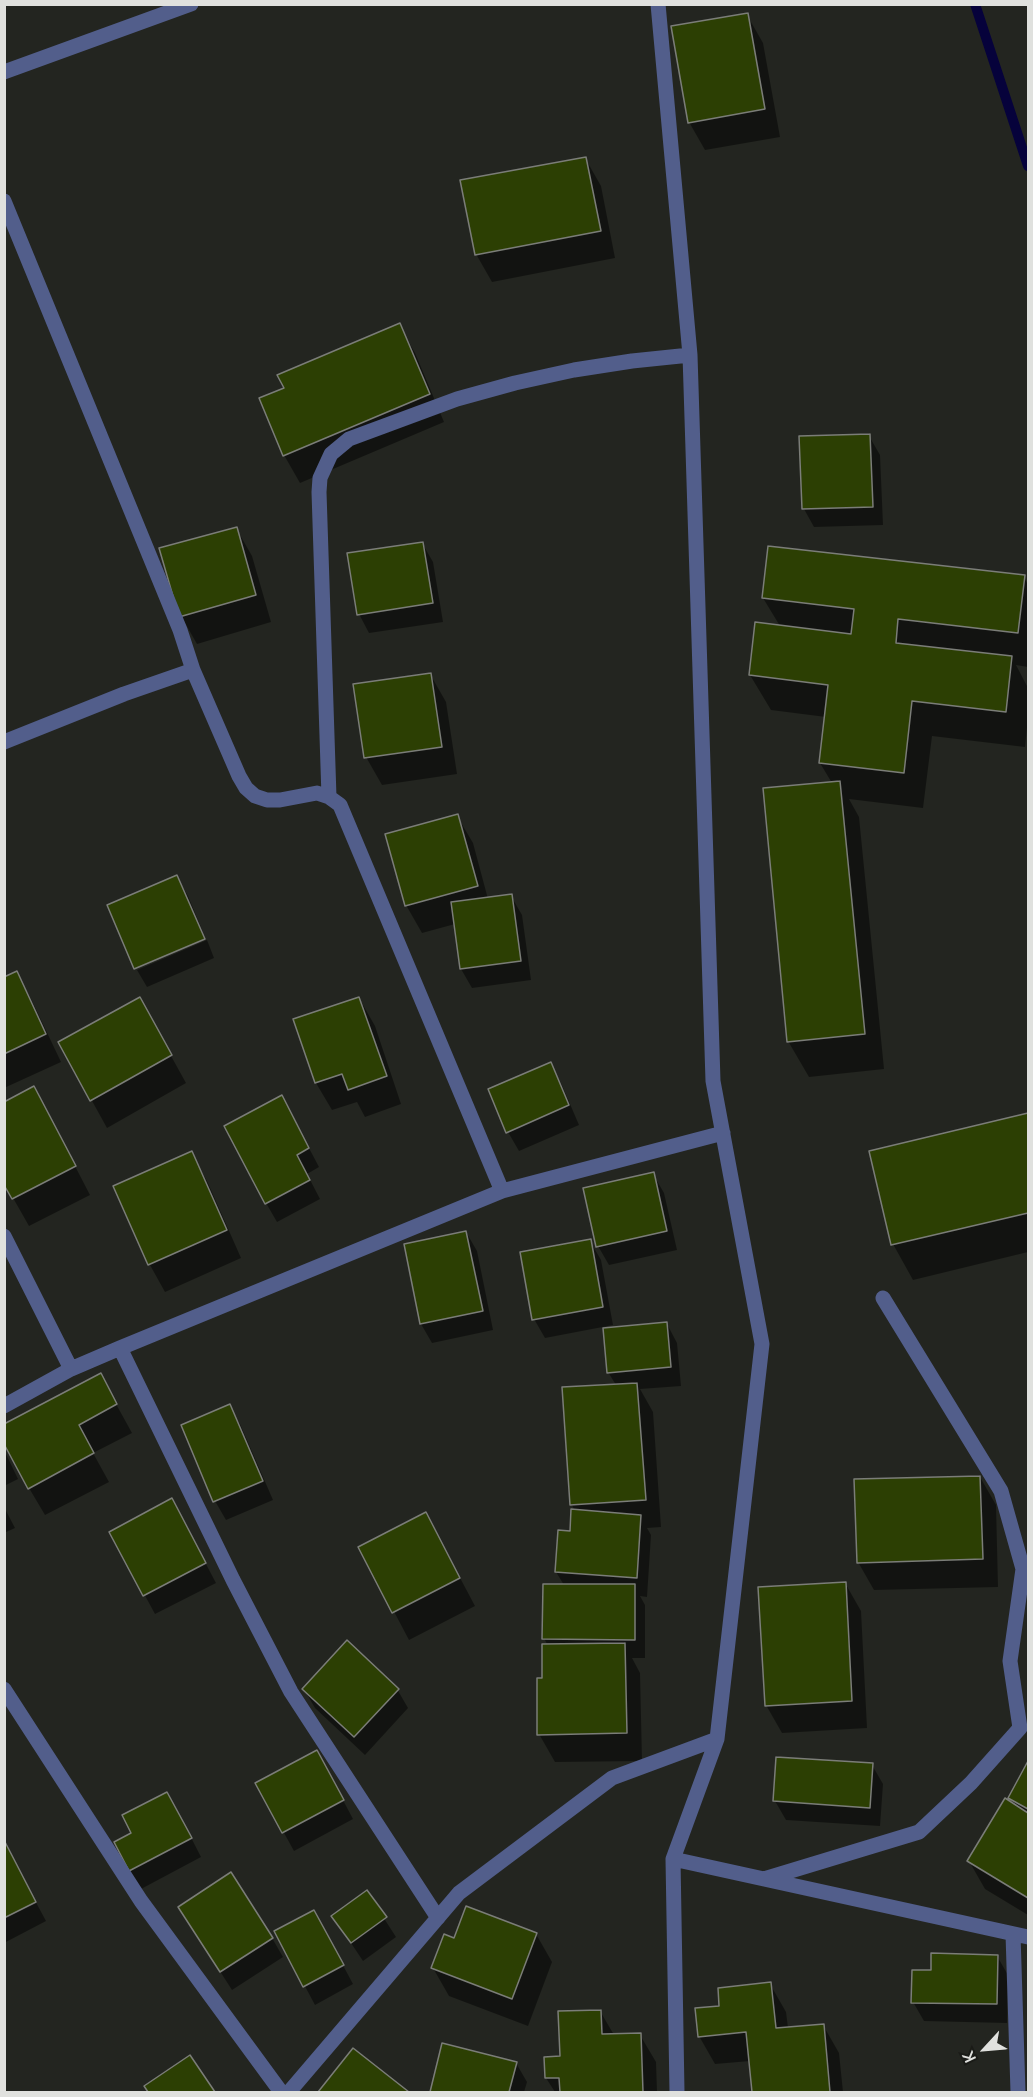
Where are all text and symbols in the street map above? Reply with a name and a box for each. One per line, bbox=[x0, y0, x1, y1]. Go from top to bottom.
north arrow bbox=[955, 2019, 1015, 2079]
text: K bbox=[957, 2047, 981, 2066]

